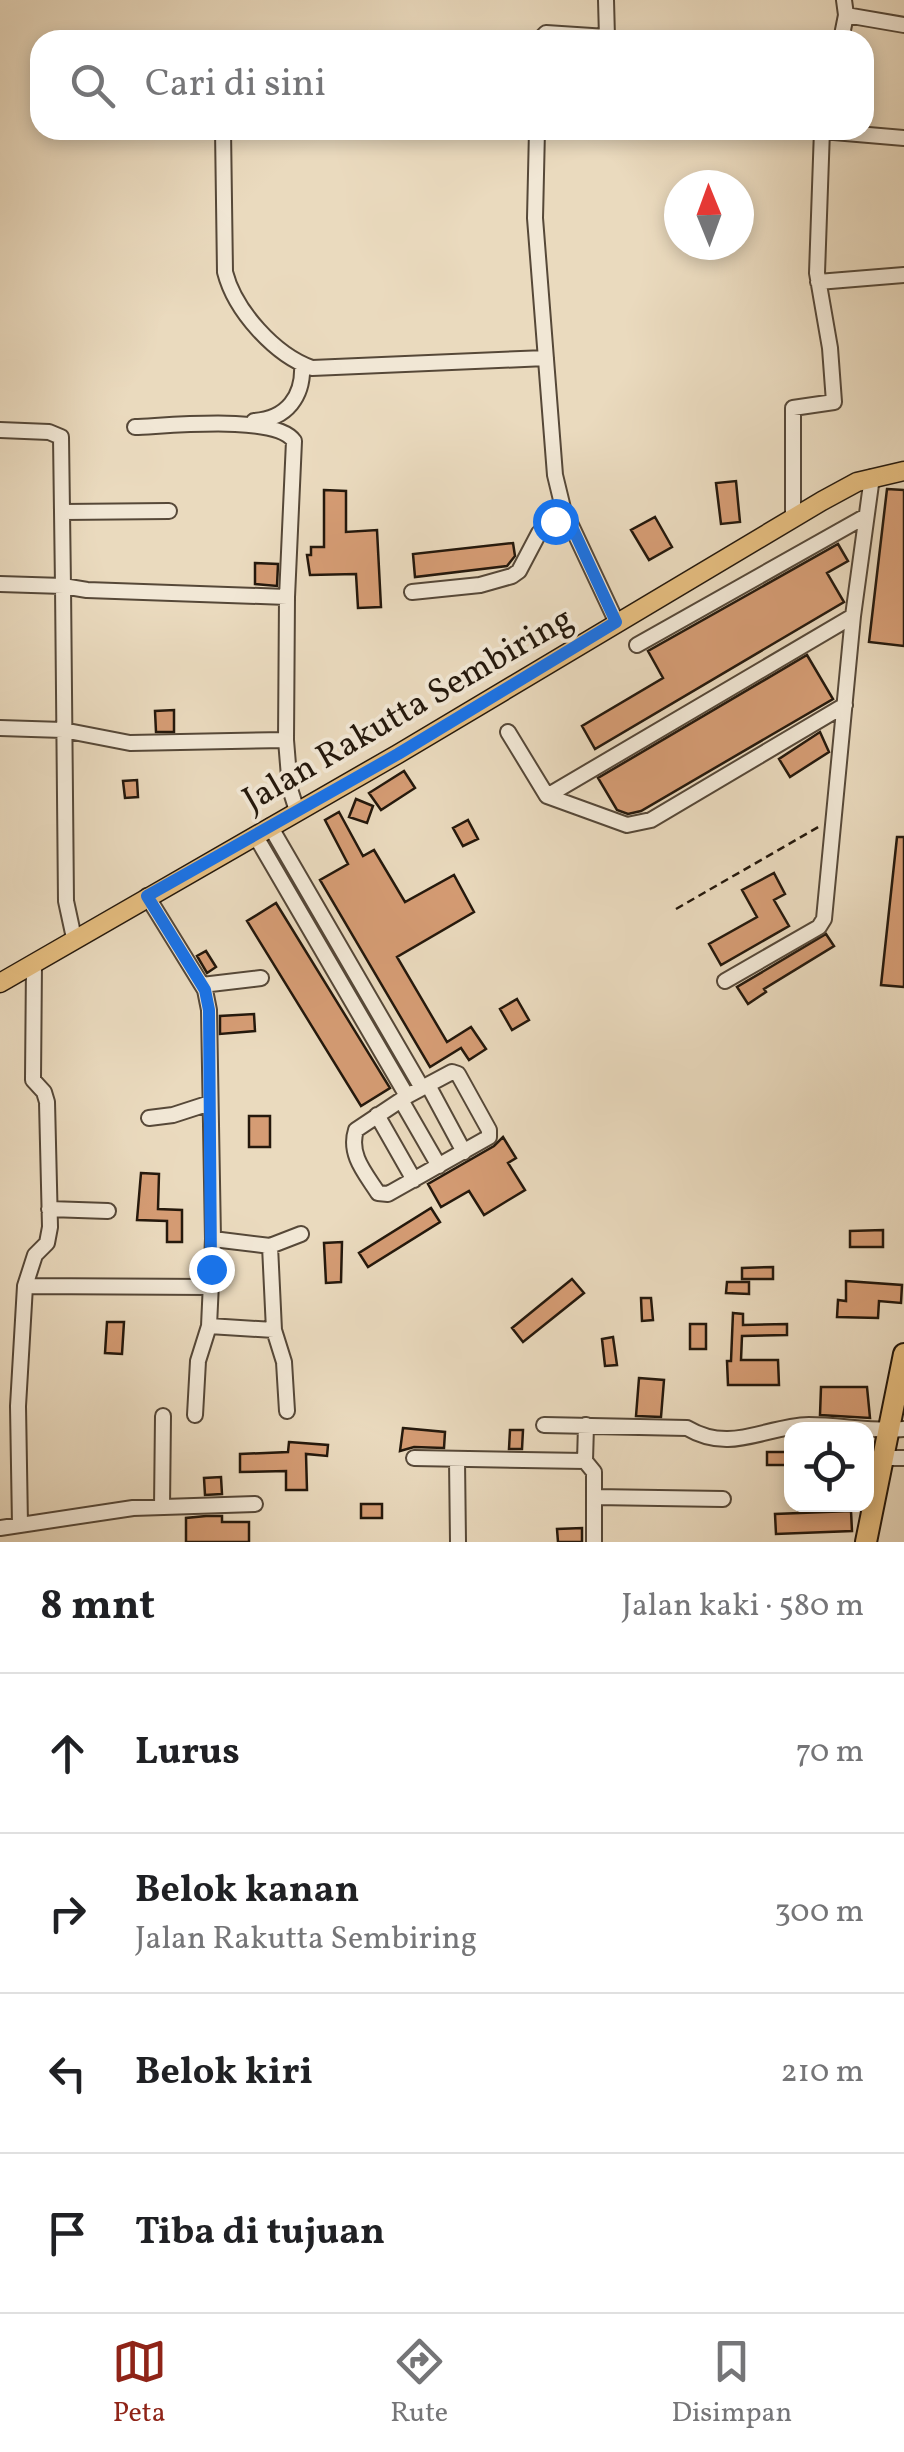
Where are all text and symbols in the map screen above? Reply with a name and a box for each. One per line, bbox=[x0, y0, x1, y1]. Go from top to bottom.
search box bbox=[30, 30, 874, 140]
icon: search bbox=[65, 58, 120, 113]
text: Cari di sini bbox=[145, 59, 326, 112]
north arrow bbox=[664, 170, 754, 260]
route start bbox=[533, 499, 579, 545]
street label: Jalan Rakutta Sembiring bbox=[234, 596, 583, 825]
route end bbox=[189, 1247, 235, 1293]
map controls bbox=[784, 1422, 874, 1512]
button: locate bbox=[784, 1422, 874, 1512]
text: 8 mnt bbox=[40, 1578, 155, 1637]
text: Jalan kaki · 580 m bbox=[621, 1585, 864, 1629]
icon: ahead bbox=[40, 1726, 95, 1781]
text: Lurus bbox=[135, 1727, 240, 1780]
text: 70 m bbox=[796, 1731, 864, 1775]
text: Belok kanan bbox=[135, 1865, 360, 1918]
icon: right bbox=[40, 1886, 95, 1941]
text: 300 m bbox=[774, 1891, 864, 1935]
text: Jalan Rakutta Sembiring bbox=[135, 1918, 477, 1962]
icon: left bbox=[40, 2046, 95, 2101]
text: Belok kiri bbox=[135, 2047, 313, 2100]
text: 210 m bbox=[780, 2051, 864, 2095]
icon: arrive bbox=[40, 2206, 95, 2261]
text: Tiba di tujuan bbox=[135, 2207, 385, 2260]
tab: Peta bbox=[112, 2334, 167, 2433]
tab: Rute bbox=[390, 2334, 448, 2433]
tab: Disimpan bbox=[671, 2334, 792, 2433]

